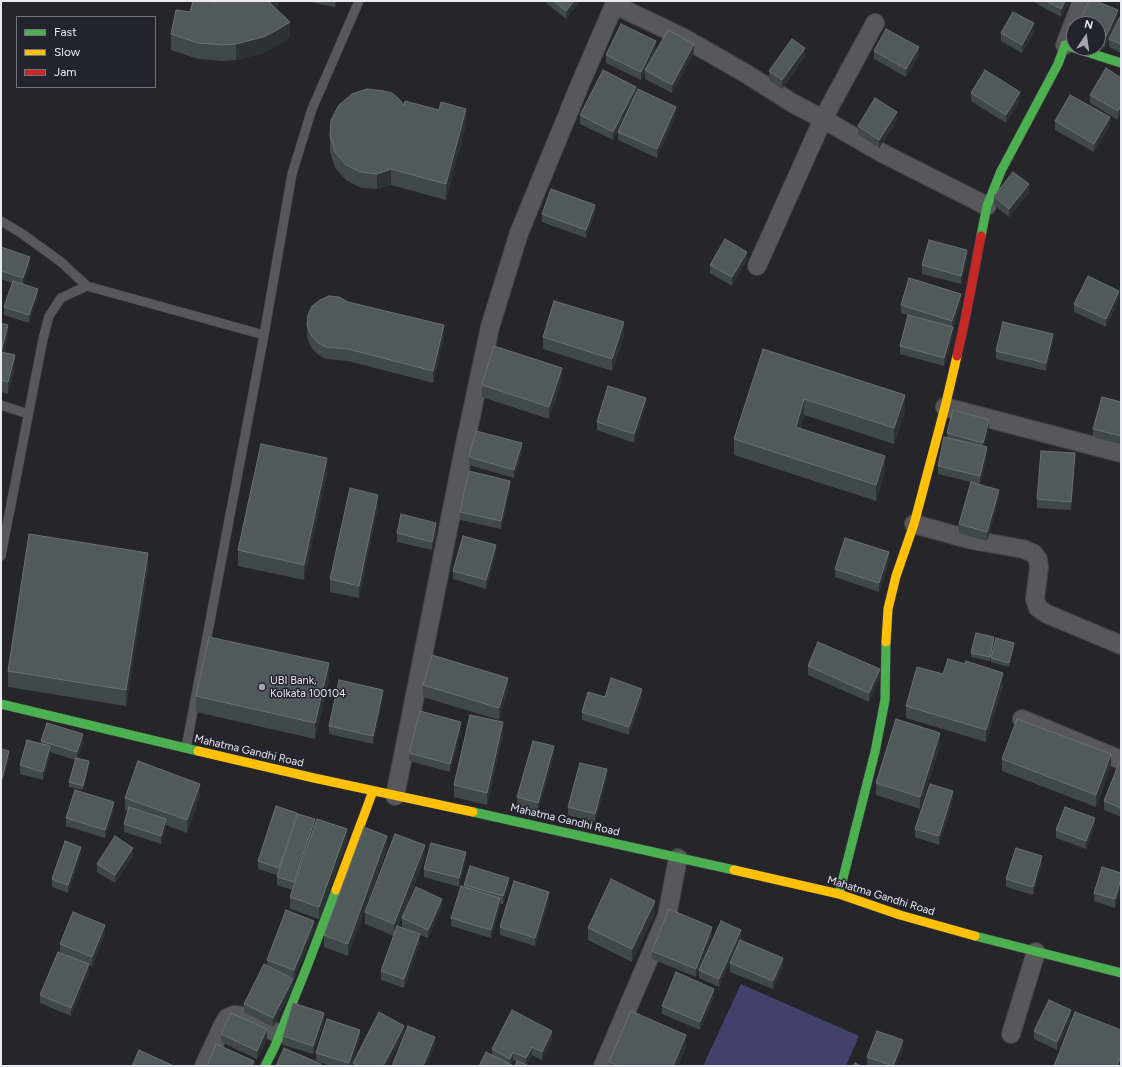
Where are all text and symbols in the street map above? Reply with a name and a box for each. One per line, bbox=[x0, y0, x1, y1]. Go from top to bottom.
legend bbox=[16, 16, 156, 88]
north arrow bbox=[1066, 16, 1106, 56]
text: N bbox=[1083, 18, 1094, 32]
text: Fast bbox=[54, 25, 77, 39]
text: Slow bbox=[54, 45, 80, 59]
text: Jam bbox=[54, 65, 77, 79]
place label: UBI Bank, Kolkata 100104 bbox=[270, 674, 346, 700]
marker: UBI Bank, Kolkata 100104 bbox=[257, 682, 267, 692]
street label: Mahatma Gandhi Road bbox=[193, 732, 305, 770]
street label: Mahatma Gandhi Road bbox=[509, 801, 621, 839]
street label: Mahatma Gandhi Road bbox=[826, 873, 936, 919]

